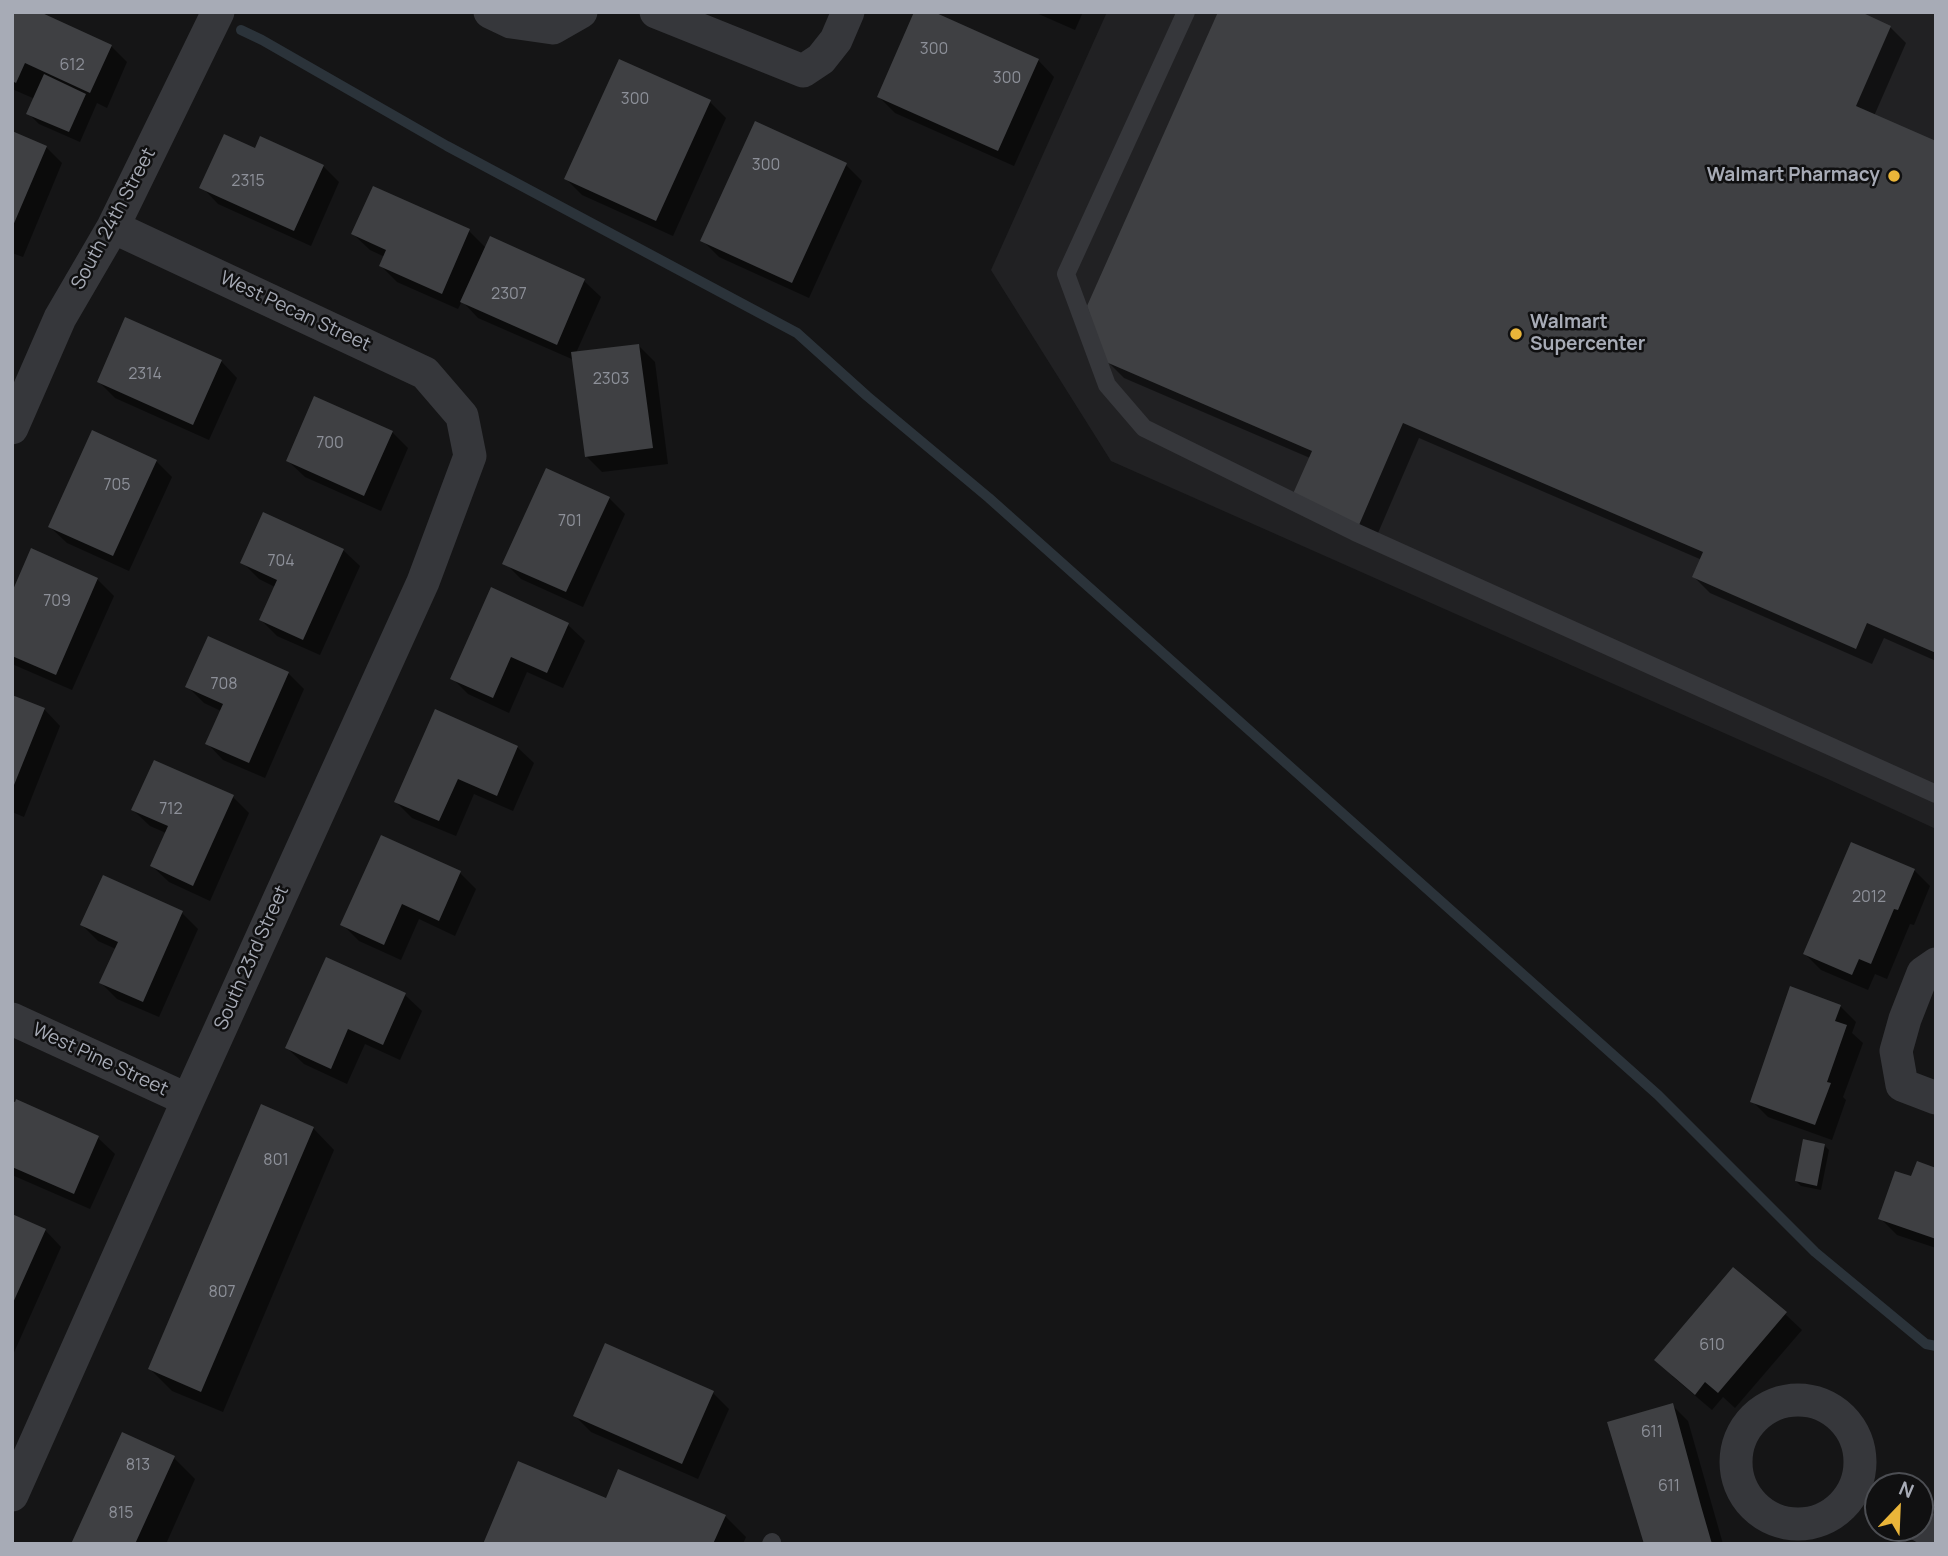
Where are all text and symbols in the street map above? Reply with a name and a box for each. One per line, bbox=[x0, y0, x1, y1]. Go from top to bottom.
house number: 300 bbox=[920, 40, 948, 60]
house number: 612 bbox=[59, 56, 85, 76]
house number: 300 bbox=[993, 69, 1021, 89]
house number: 300 bbox=[621, 90, 649, 110]
street label: South 24th Street bbox=[67, 144, 161, 294]
house number: 300 bbox=[752, 156, 780, 176]
place label: Walmart Pharmacy bbox=[1707, 165, 1880, 187]
marker: Walmart Pharmacy bbox=[1886, 168, 1902, 184]
house number: 2315 bbox=[231, 172, 265, 192]
street label: West Pecan Street bbox=[216, 267, 374, 357]
house number: 2307 bbox=[491, 285, 527, 305]
place label: Walmart Supercenter bbox=[1530, 312, 1645, 356]
marker: Walmart Supercenter bbox=[1508, 326, 1524, 342]
house number: 2314 bbox=[128, 365, 162, 385]
house number: 2303 bbox=[593, 370, 629, 390]
house number: 700 bbox=[316, 434, 344, 454]
house number: 705 bbox=[103, 476, 131, 496]
house number: 701 bbox=[558, 512, 582, 532]
house number: 704 bbox=[267, 552, 295, 572]
house number: 709 bbox=[43, 592, 71, 612]
house number: 708 bbox=[210, 675, 238, 695]
house number: 712 bbox=[159, 800, 183, 820]
street label: South 23rd Street bbox=[210, 882, 294, 1034]
house number: 2012 bbox=[1852, 888, 1886, 908]
street label: West Pine Street bbox=[29, 1019, 171, 1101]
house number: 801 bbox=[263, 1151, 289, 1171]
house number: 807 bbox=[208, 1283, 236, 1303]
house number: 610 bbox=[1699, 1336, 1725, 1356]
house number: 611 bbox=[1641, 1423, 1663, 1443]
house number: 813 bbox=[126, 1456, 150, 1476]
north arrow bbox=[1864, 1472, 1934, 1542]
text: N bbox=[1895, 1475, 1918, 1504]
house number: 611 bbox=[1658, 1477, 1680, 1497]
house number: 815 bbox=[109, 1504, 133, 1524]

